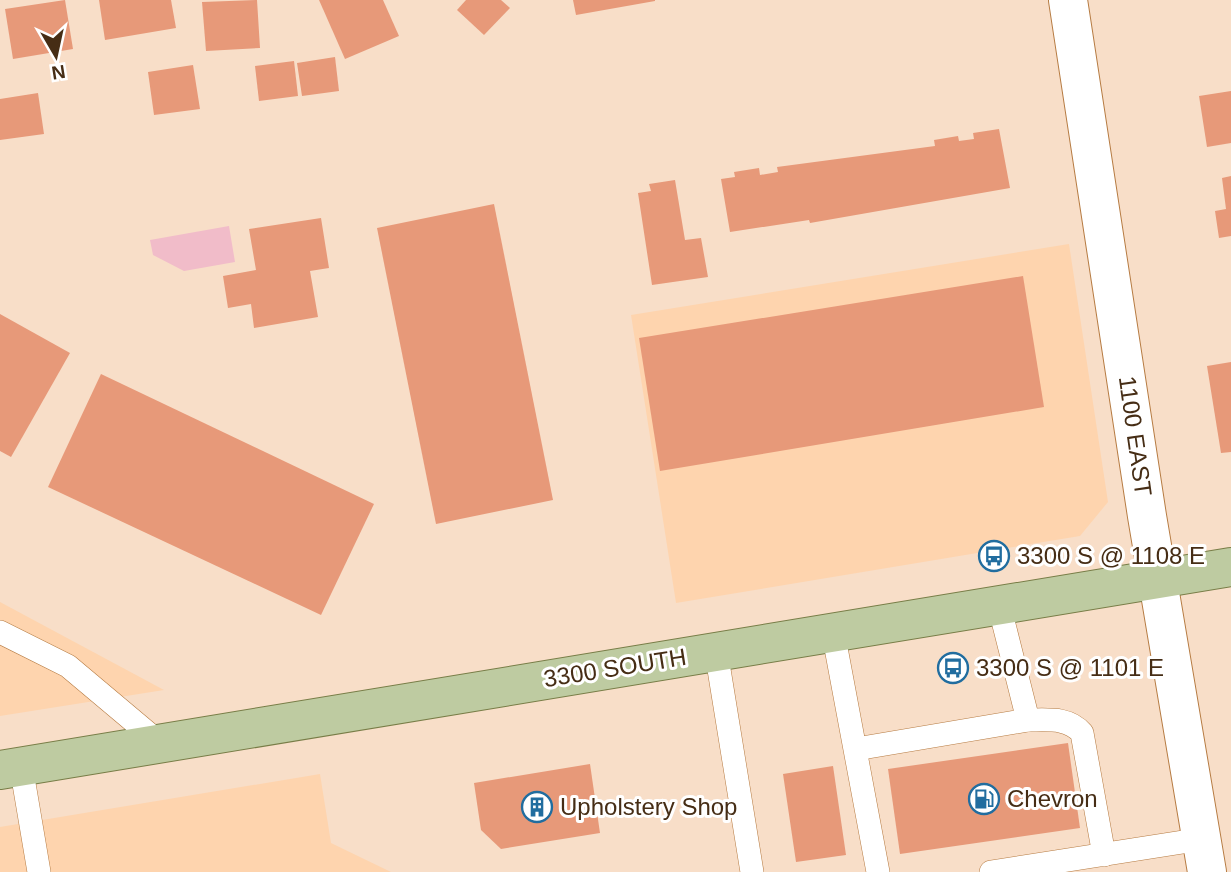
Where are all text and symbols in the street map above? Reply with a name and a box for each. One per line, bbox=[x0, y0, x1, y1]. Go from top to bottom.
north arrow bbox=[21, 21, 91, 91]
text: N bbox=[50, 61, 67, 84]
street label: 1100 EAST bbox=[1114, 374, 1157, 498]
bus stop icon: 3300 S @ 1108 E bbox=[977, 539, 1011, 573]
place label: 3300 S @ 1108 E bbox=[1017, 542, 1205, 569]
street label: 3300 SOUTH bbox=[542, 643, 688, 692]
bus stop icon: 3300 S @ 1101 E bbox=[936, 651, 970, 685]
place label: 3300 S @ 1101 E bbox=[976, 654, 1164, 681]
fuel station icon: Chevron bbox=[967, 782, 1001, 816]
place label: Chevron bbox=[1007, 785, 1098, 812]
building icon: Upholstery Shop bbox=[520, 790, 554, 824]
place label: Upholstery Shop bbox=[560, 793, 737, 820]

